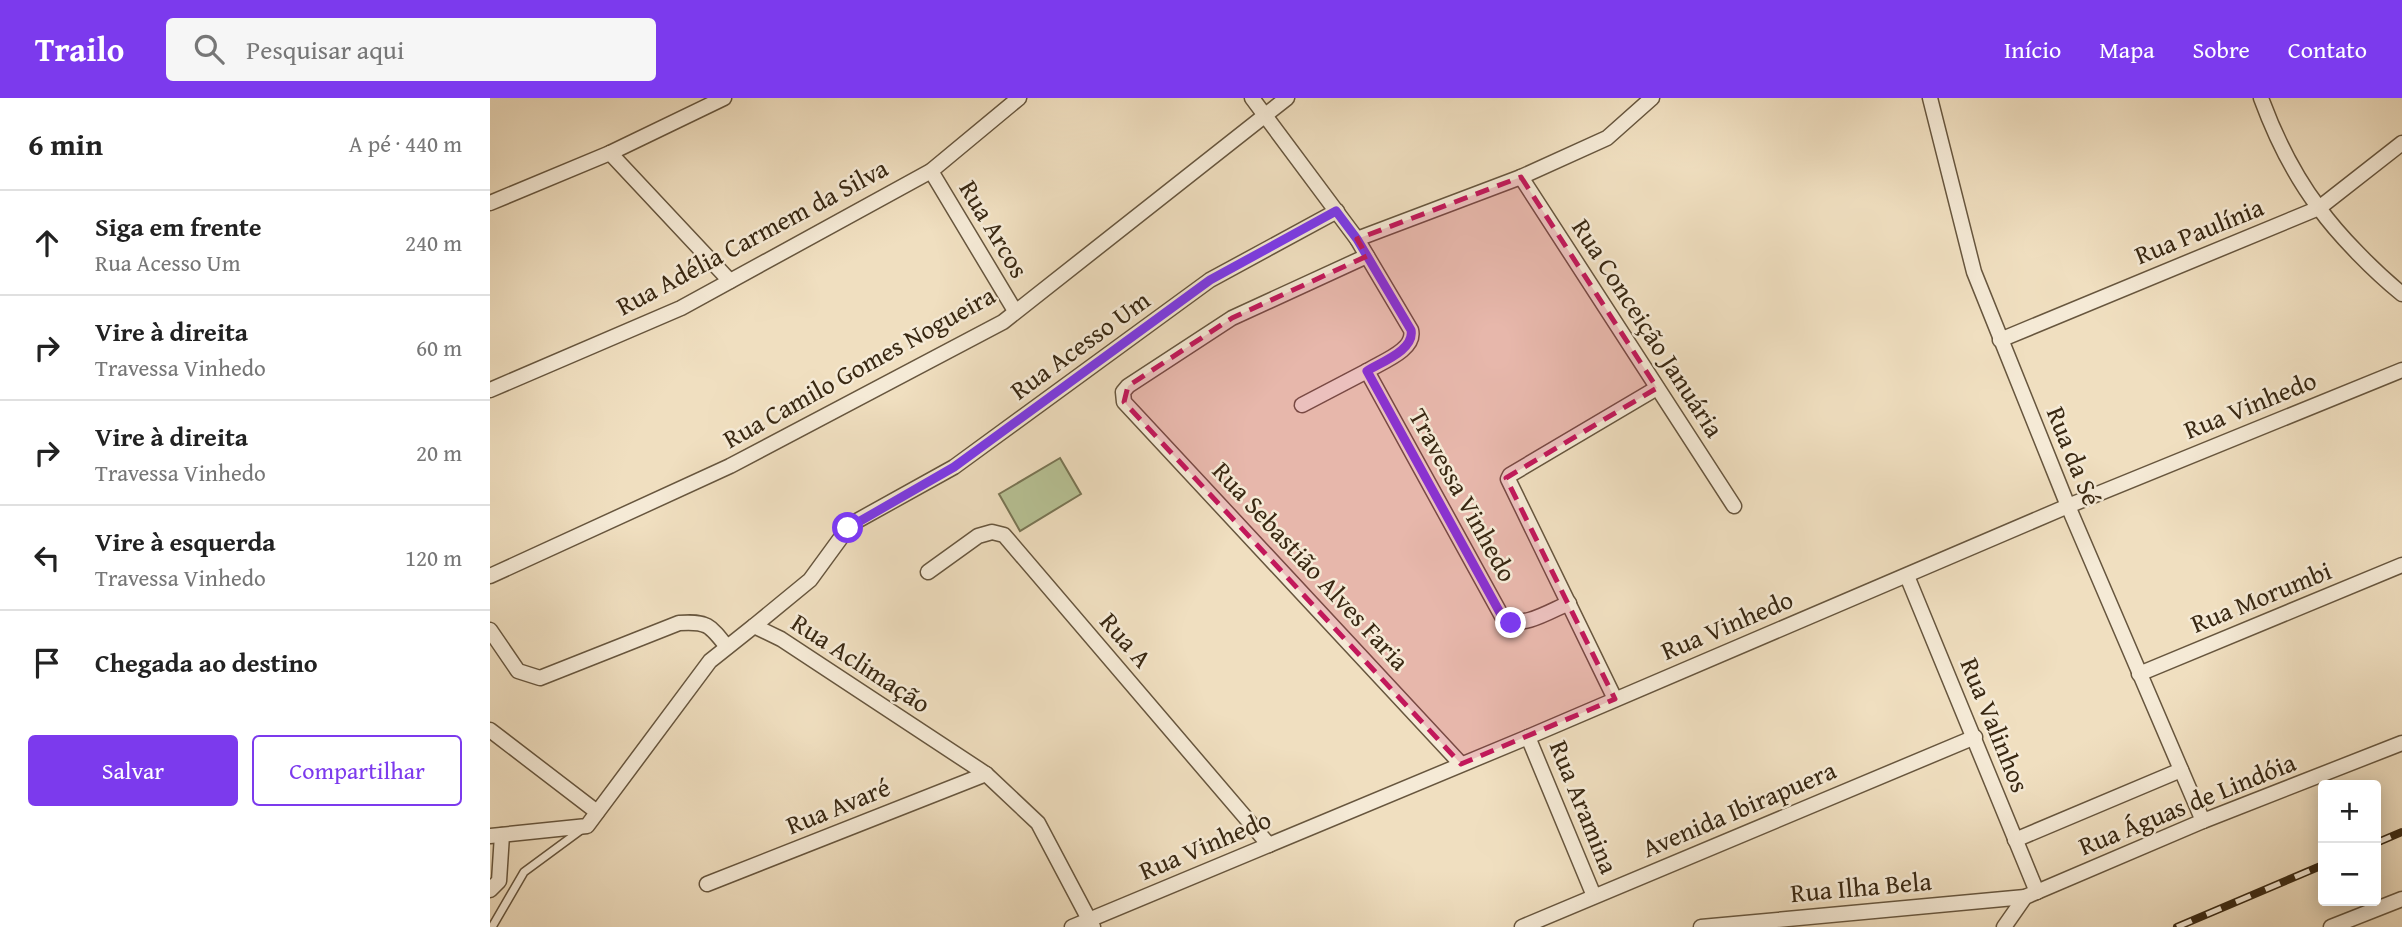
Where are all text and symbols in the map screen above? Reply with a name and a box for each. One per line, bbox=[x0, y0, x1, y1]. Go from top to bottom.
search box bbox=[166, 18, 656, 81]
text: Trailo bbox=[35, 25, 124, 73]
icon: search bbox=[190, 30, 228, 68]
text: Pesquisar aqui bbox=[246, 30, 404, 69]
text: Início bbox=[2004, 32, 2061, 67]
text: Mapa bbox=[2099, 32, 2155, 67]
text: Sobre bbox=[2193, 32, 2250, 67]
text: Contato bbox=[2288, 32, 2367, 67]
text: 6 min bbox=[28, 122, 103, 166]
text: A pé · 440 m bbox=[349, 127, 462, 160]
street label: Rua Adélia Carmem da Silva bbox=[609, 148, 895, 325]
street label: Rua Arcos bbox=[950, 172, 1039, 285]
street label: Rua Paulínia bbox=[2128, 187, 2270, 274]
text: Siga em frente bbox=[95, 207, 262, 246]
street label: Rua Conceição Januária bbox=[1563, 210, 1734, 446]
icon: ahead bbox=[28, 224, 66, 262]
text: 240 m bbox=[405, 226, 462, 259]
text: Rua Acesso Um bbox=[95, 246, 241, 279]
street label: Rua Camilo Gomes Nogueira bbox=[716, 275, 1003, 458]
street label: Rua Acesso Um bbox=[1002, 280, 1158, 409]
text: Vire à direita bbox=[95, 312, 248, 351]
icon: right bbox=[28, 329, 66, 367]
text: 60 m bbox=[416, 331, 462, 364]
text: Travessa Vinhedo bbox=[95, 351, 266, 384]
street label: Rua Vinhedo bbox=[2178, 360, 2322, 449]
street label: Rua da Sé bbox=[2037, 400, 2112, 511]
street label: Travessa Vinhedo bbox=[1400, 401, 1527, 589]
text: Vire à direita bbox=[95, 417, 248, 456]
icon: right bbox=[28, 434, 66, 472]
text: 20 m bbox=[416, 436, 462, 469]
street label: Rua Sebastião Alves Faria bbox=[1204, 452, 1419, 680]
text: Travessa Vinhedo bbox=[95, 456, 266, 489]
route start bbox=[832, 512, 863, 543]
text: Vire à esquerda bbox=[95, 522, 276, 561]
icon: left bbox=[28, 539, 66, 577]
text: 120 m bbox=[405, 541, 462, 574]
street label: Rua Morumbi bbox=[2185, 551, 2337, 642]
text: Travessa Vinhedo bbox=[95, 561, 266, 594]
street label: Rua Vinhedo bbox=[1655, 579, 1799, 670]
street label: Rua Aclimação bbox=[784, 603, 939, 722]
street label: Rua A bbox=[1091, 603, 1162, 676]
route end bbox=[1495, 607, 1526, 638]
text: Chegada ao destino bbox=[95, 643, 318, 682]
icon: arrive bbox=[28, 644, 66, 682]
street label: Rua Valinhos bbox=[1951, 652, 2040, 798]
street label: Rua Aramina bbox=[1540, 734, 1629, 880]
button: Salvar bbox=[28, 735, 238, 806]
button: Compartilhar bbox=[252, 735, 462, 806]
street label: Rua Águas de Lindóia bbox=[2072, 742, 2302, 865]
street label: Avenida Ibirapuera bbox=[1636, 750, 1843, 867]
street label: Rua Avaré bbox=[780, 767, 896, 844]
map controls bbox=[2318, 780, 2381, 906]
button: + bbox=[2318, 780, 2381, 843]
street label: Rua Vinhedo bbox=[1133, 799, 1277, 890]
button: − bbox=[2318, 843, 2381, 906]
street label: Rua Ilha Bela bbox=[1789, 861, 1934, 912]

